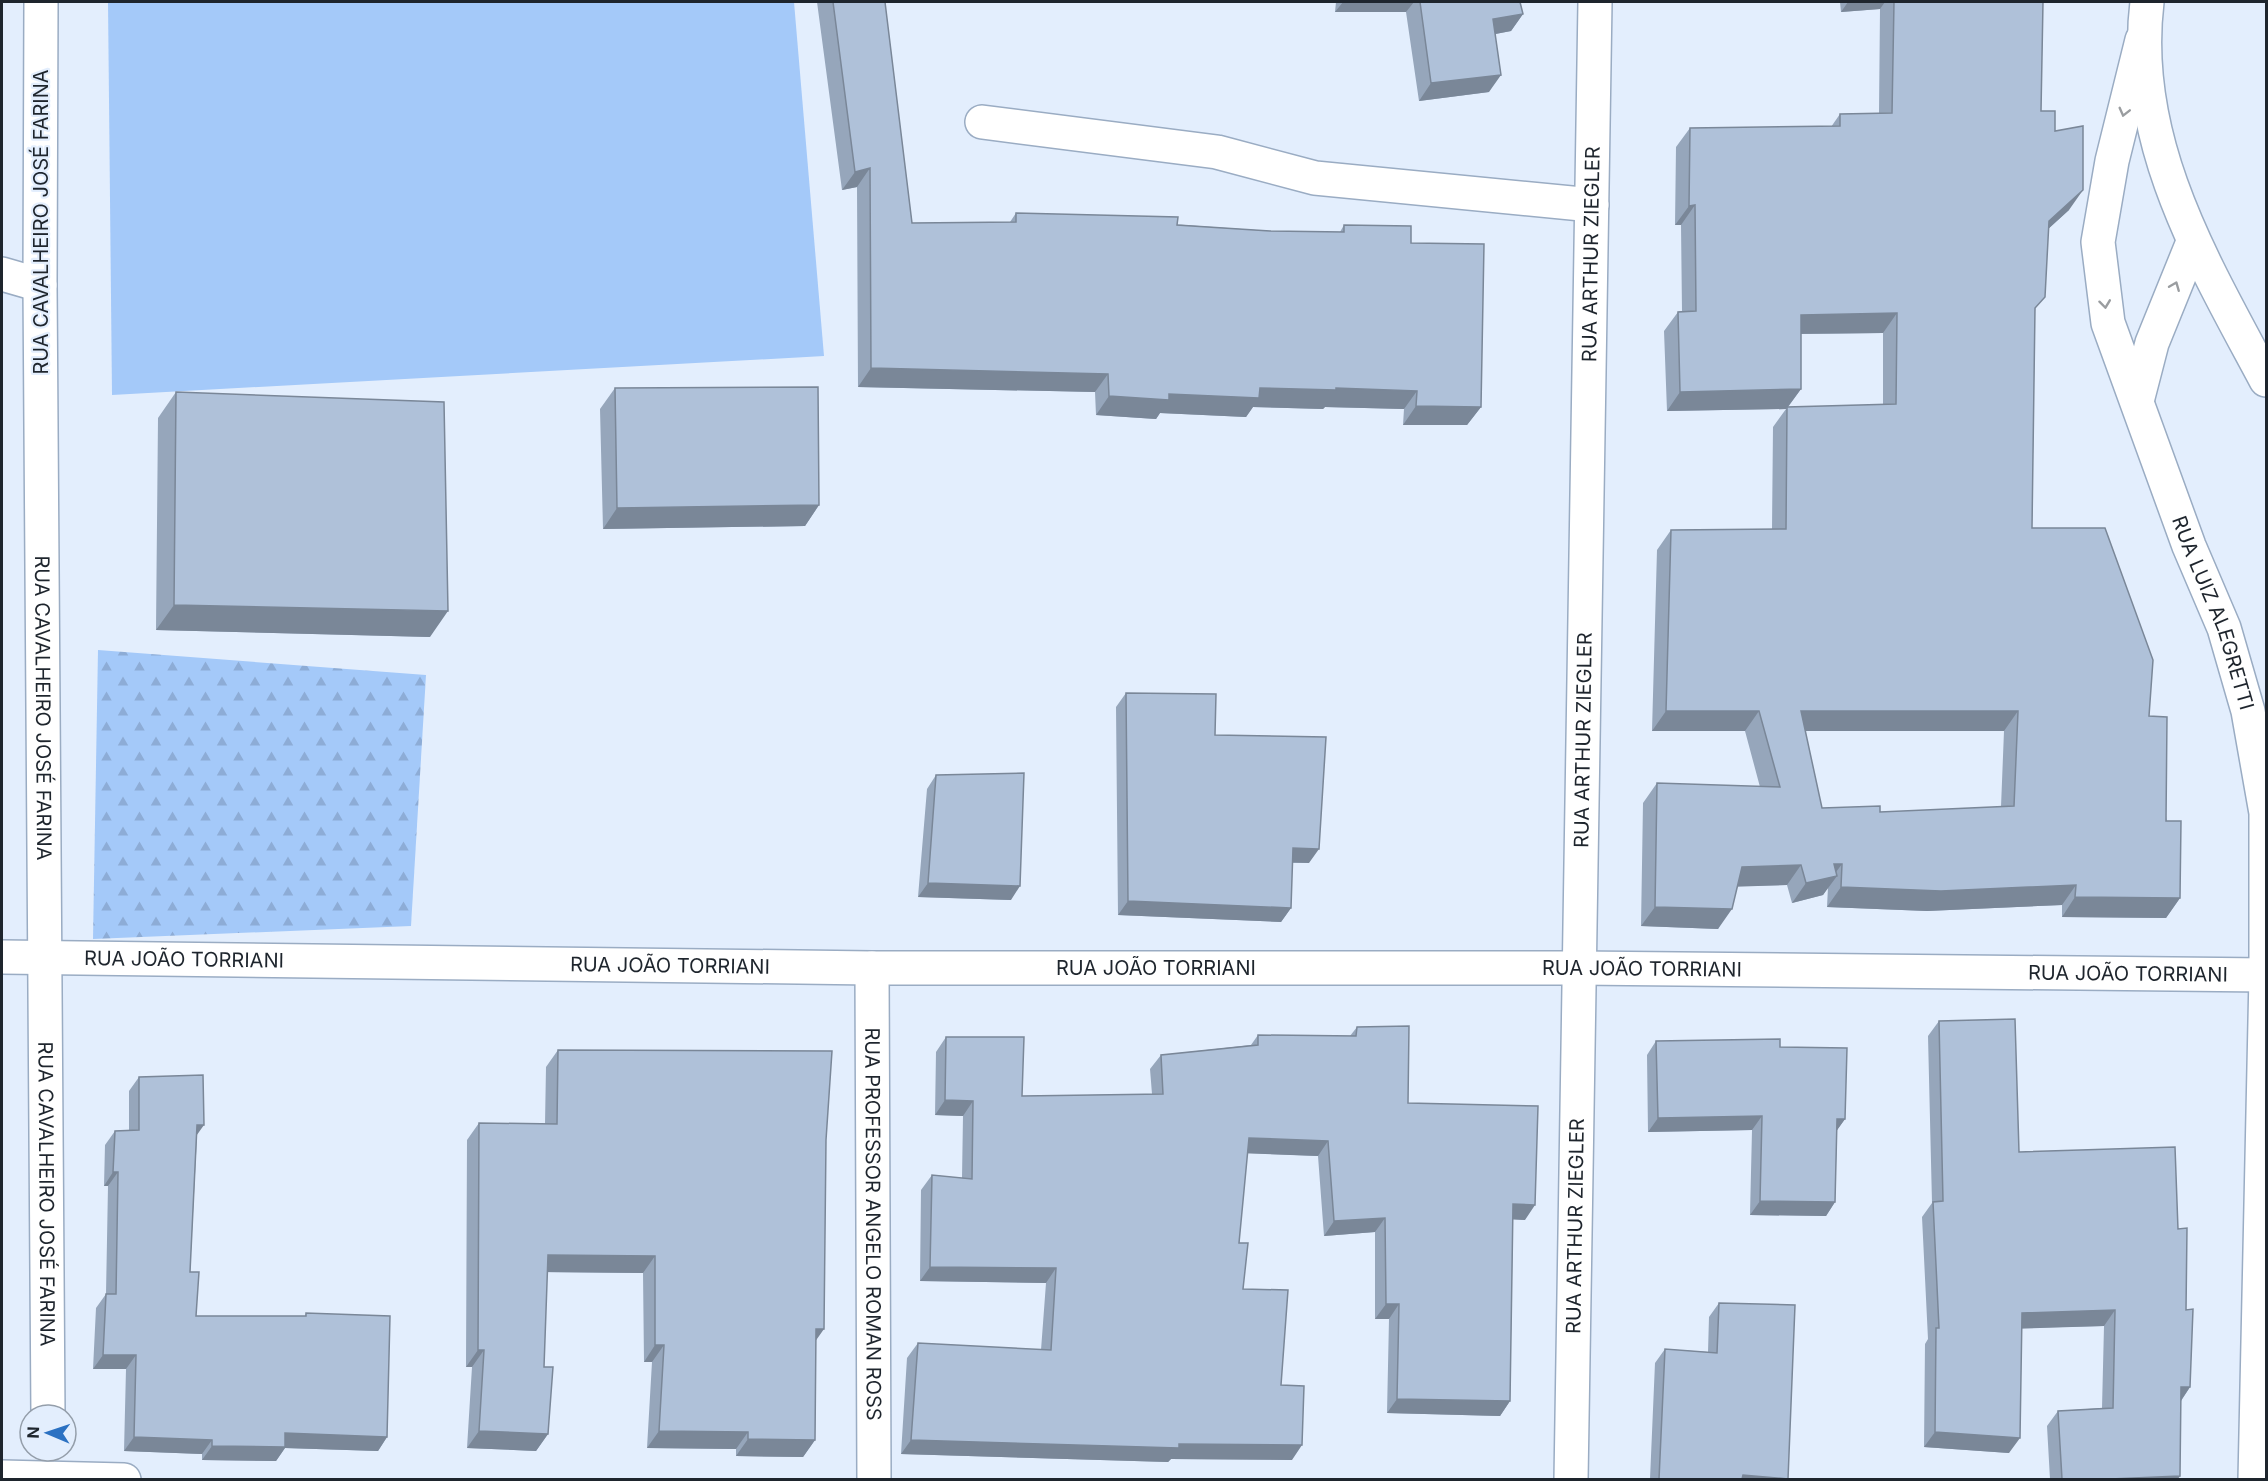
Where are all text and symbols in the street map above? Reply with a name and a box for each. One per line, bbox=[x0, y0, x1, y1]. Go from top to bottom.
street label: RUA CAVALHEIRO JOSÉ FARINA bbox=[28, 69, 53, 375]
one-way arrow bbox=[2118, 107, 2131, 117]
street label: RUA ARTHUR ZIEGLER bbox=[1577, 146, 1605, 362]
one-way arrow bbox=[2168, 282, 2180, 293]
one-way arrow bbox=[2099, 300, 2111, 309]
street label: RUA LUIZ ALEGRETTI bbox=[2167, 513, 2259, 713]
street label: RUA CAVALHEIRO JOSÉ FARINA bbox=[30, 555, 57, 861]
street label: RUA ARTHUR ZIEGLER bbox=[1569, 632, 1597, 848]
street label: RUA JOÃO TORRIANI bbox=[84, 946, 284, 973]
street label: RUA JOÃO TORRIANI bbox=[570, 952, 770, 979]
street label: RUA JOÃO TORRIANI bbox=[1056, 955, 1256, 980]
street label: RUA JOÃO TORRIANI bbox=[1542, 955, 1742, 982]
street label: RUA JOÃO TORRIANI bbox=[2028, 960, 2228, 987]
street label: RUA PROFESSOR ANGELO ROMAN ROSS bbox=[860, 1027, 886, 1421]
street label: RUA CAVALHEIRO JOSÉ FARINA bbox=[33, 1041, 60, 1347]
street label: RUA ARTHUR ZIEGLER bbox=[1561, 1118, 1589, 1334]
north arrow bbox=[18, 1403, 78, 1463]
text: N bbox=[23, 1426, 43, 1439]

